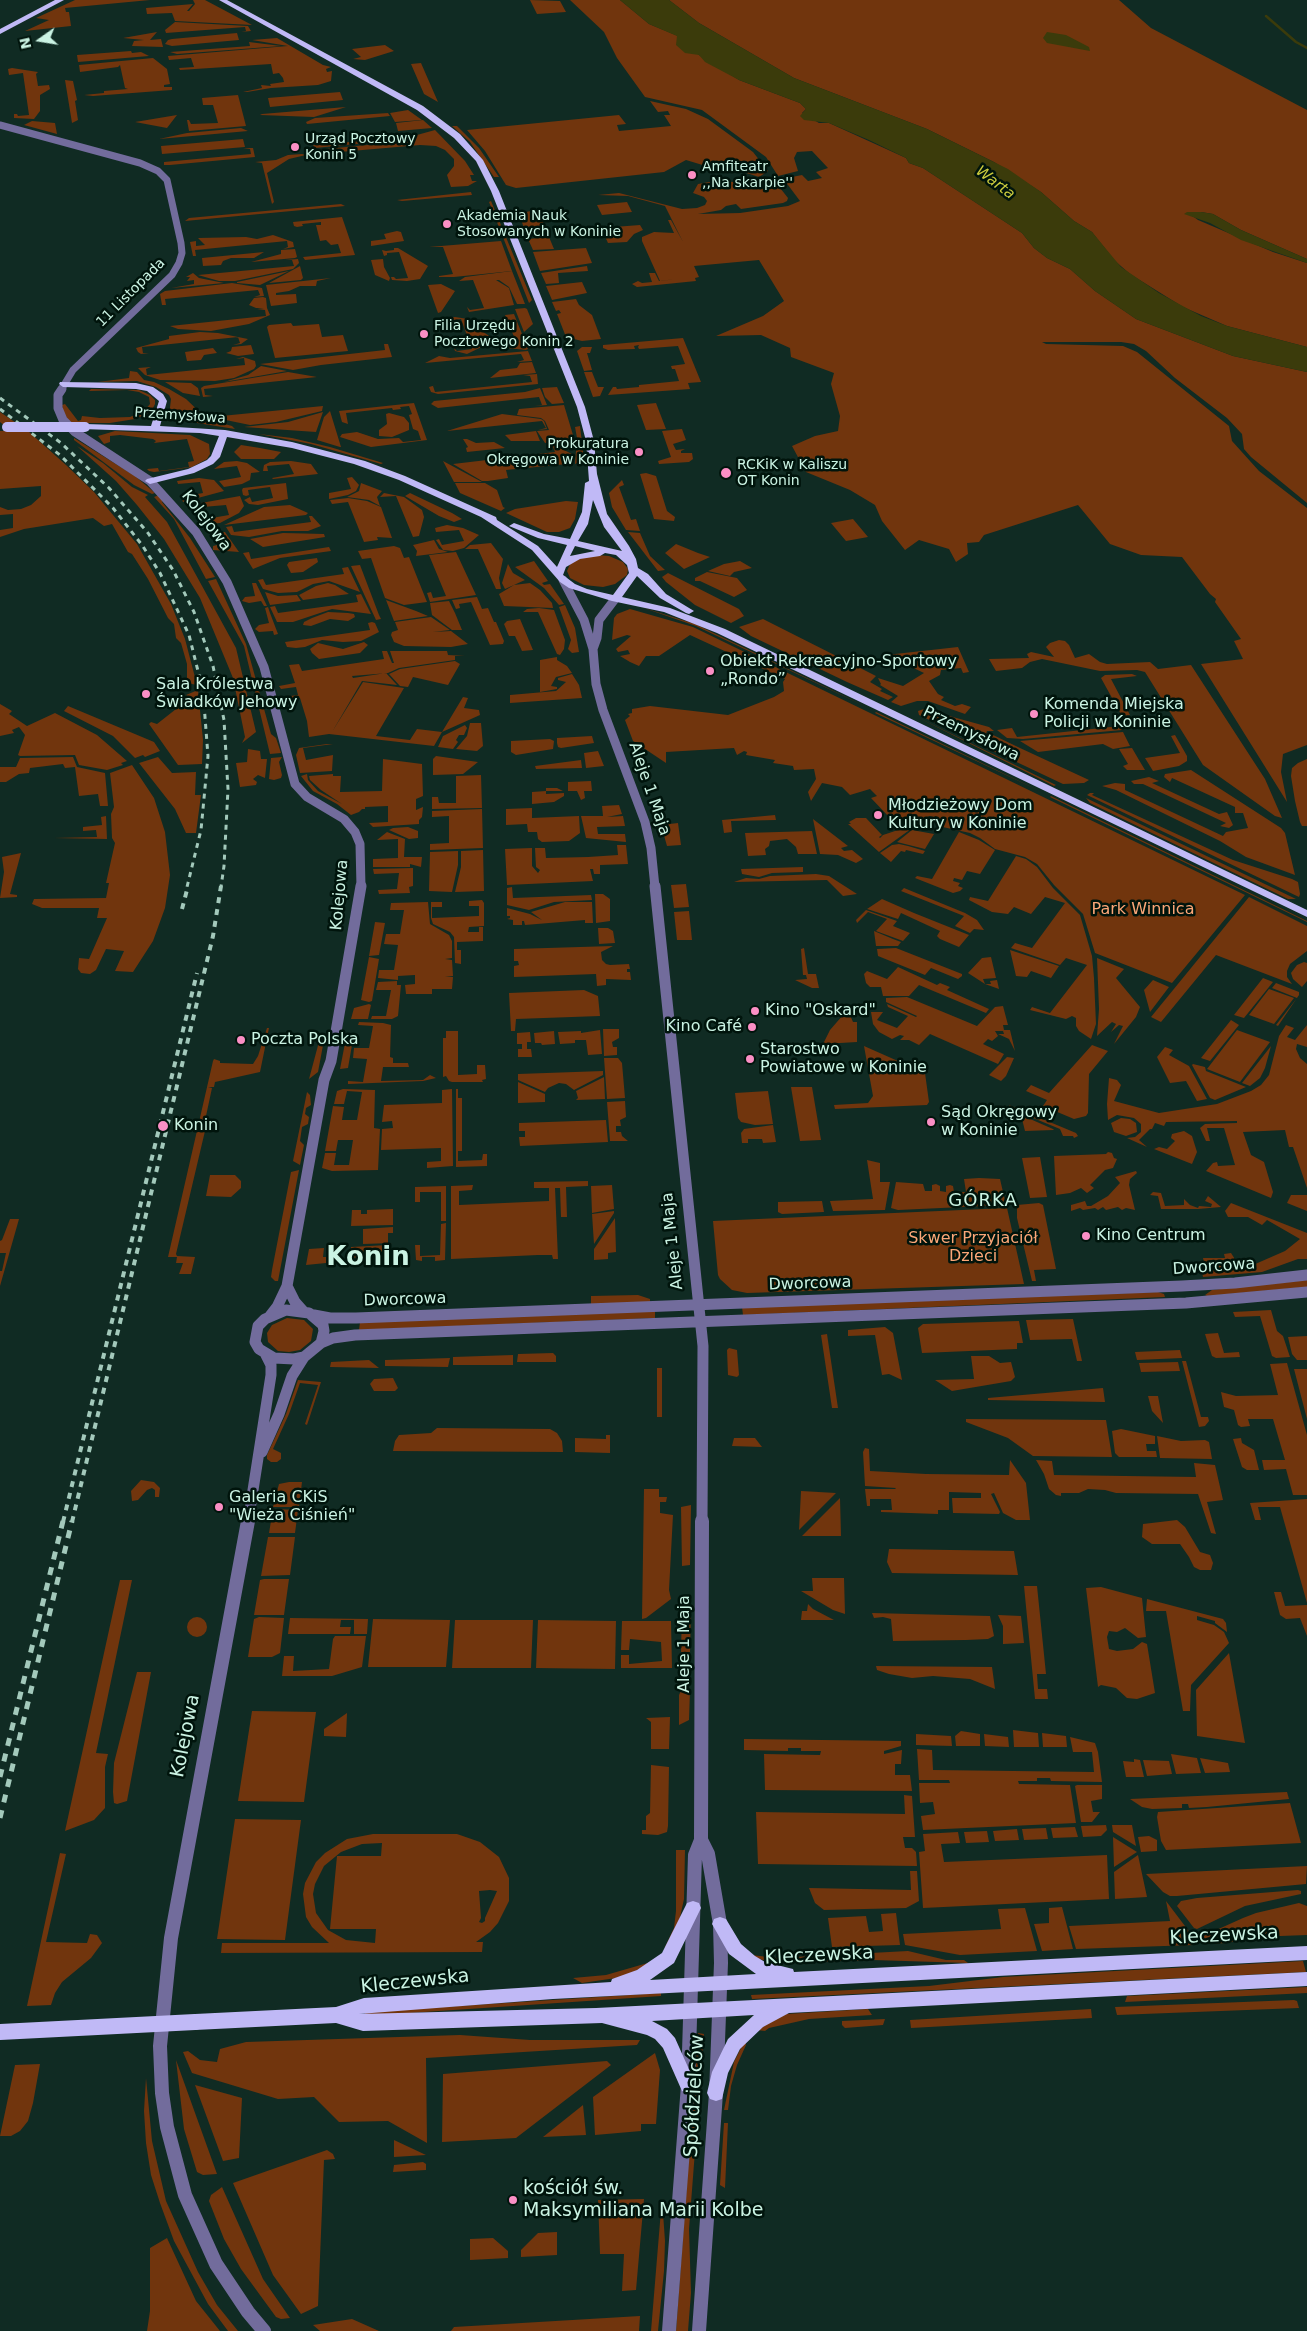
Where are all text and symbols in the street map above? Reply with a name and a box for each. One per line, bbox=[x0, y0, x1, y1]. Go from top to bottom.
north arrow bbox=[15, 15, 65, 65]
text: N bbox=[16, 36, 34, 51]
place label: Urząd Pocztowy Konin 5 bbox=[305, 131, 416, 164]
marker: Urząd Pocztowy Konin 5 bbox=[289, 141, 301, 153]
place label: Amfiteatr ,,Na skarpie'' bbox=[702, 159, 793, 192]
water label: Warta bbox=[972, 162, 1018, 204]
marker: Amfiteatr ,,Na skarpie'' bbox=[686, 169, 698, 181]
place label: Akademia Nauk Stosowanych w Koninie bbox=[457, 208, 621, 240]
marker: Akademia Nauk Stosowanych w Koninie bbox=[441, 218, 453, 230]
street label: 11 Listopada bbox=[93, 255, 169, 331]
place label: Filia Urzędu Pocztowego Konin 2 bbox=[434, 318, 574, 351]
marker: Filia Urzędu Pocztowego Konin 2 bbox=[418, 328, 430, 340]
street label: Przemysłowa bbox=[134, 404, 226, 428]
place label: Prokuratura Okręgowa w Koninie bbox=[486, 436, 629, 468]
marker: Prokuratura Okręgowa w Koninie bbox=[633, 446, 645, 458]
place label: RCKiK w Kaliszu OT Konin bbox=[737, 457, 847, 490]
marker: RCKiK w Kaliszu OT Konin bbox=[719, 466, 733, 480]
street label: Kolejowa bbox=[177, 487, 235, 555]
place label: Obiekt Rekreacyjno-Sportowy „Rondo” bbox=[720, 652, 957, 690]
marker: Obiekt Rekreacyjno-Sportowy „Rondo” bbox=[704, 665, 716, 677]
place label: Sala Królestwa Świadków Jehowy bbox=[156, 675, 297, 713]
marker: Sala Królestwa Świadków Jehowy bbox=[140, 688, 152, 700]
place label: Komenda Miejska Policji w Koninie bbox=[1044, 695, 1184, 733]
street label: Przemysłowa bbox=[920, 702, 1022, 766]
marker: Komenda Miejska Policji w Koninie bbox=[1028, 708, 1040, 720]
street label: Aleje 1 Maja bbox=[624, 740, 674, 838]
place label: Młodzieżowy Dom Kultury w Koninie bbox=[888, 796, 1033, 834]
marker: Młodzieżowy Dom Kultury w Koninie bbox=[872, 809, 884, 821]
street label: Kolejowa bbox=[327, 859, 353, 931]
park label: Park Winnica bbox=[1092, 900, 1194, 920]
place label: Kino "Oskard" bbox=[765, 1001, 876, 1021]
marker: Kino "Oskard" bbox=[749, 1005, 761, 1017]
place label: Kino Café bbox=[666, 1017, 742, 1037]
marker: Kino Café bbox=[746, 1021, 758, 1033]
place label: Poczta Polska bbox=[251, 1030, 359, 1050]
marker: Poczta Polska bbox=[235, 1034, 247, 1046]
place label: Starostwo Powiatowe w Koninie bbox=[760, 1040, 927, 1078]
marker: Starostwo Powiatowe w Koninie bbox=[744, 1053, 756, 1065]
place label: Sąd Okręgowy w Koninie bbox=[941, 1103, 1057, 1141]
place label: Konin bbox=[174, 1116, 218, 1136]
marker: Sąd Okręgowy w Koninie bbox=[925, 1116, 937, 1128]
marker: Konin bbox=[156, 1119, 170, 1133]
district label: GÓRKA bbox=[948, 1190, 1018, 1212]
street label: Aleje 1 Maja bbox=[658, 1191, 688, 1291]
place label: Kino Centrum bbox=[1096, 1226, 1206, 1246]
park label: Skwer Przyjaciół Dzieci bbox=[908, 1229, 1038, 1267]
marker: Kino Centrum bbox=[1080, 1230, 1092, 1242]
district label: Konin bbox=[326, 1242, 410, 1274]
street label: Dworcowa bbox=[1172, 1255, 1256, 1279]
street label: Dworcowa bbox=[768, 1273, 852, 1295]
street label: Dworcowa bbox=[363, 1289, 447, 1311]
place label: Galeria CKiS "Wieża Ciśnień" bbox=[229, 1488, 355, 1526]
marker: Galeria CKiS "Wieża Ciśnień" bbox=[213, 1501, 225, 1513]
street label: Aleje 1 Maja bbox=[675, 1595, 695, 1693]
street label: Kolejowa bbox=[167, 1693, 205, 1779]
street label: Kleczewska bbox=[1169, 1922, 1279, 1950]
street label: Kleczewska bbox=[764, 1942, 874, 1970]
street label: Kleczewska bbox=[359, 1965, 471, 1999]
street label: Spółdzielców bbox=[680, 2034, 710, 2158]
place label: kościół św. Maksymiliana Marii Kolbe bbox=[523, 2178, 764, 2222]
marker: kościół św. Maksymiliana Marii Kolbe bbox=[507, 2194, 519, 2206]

